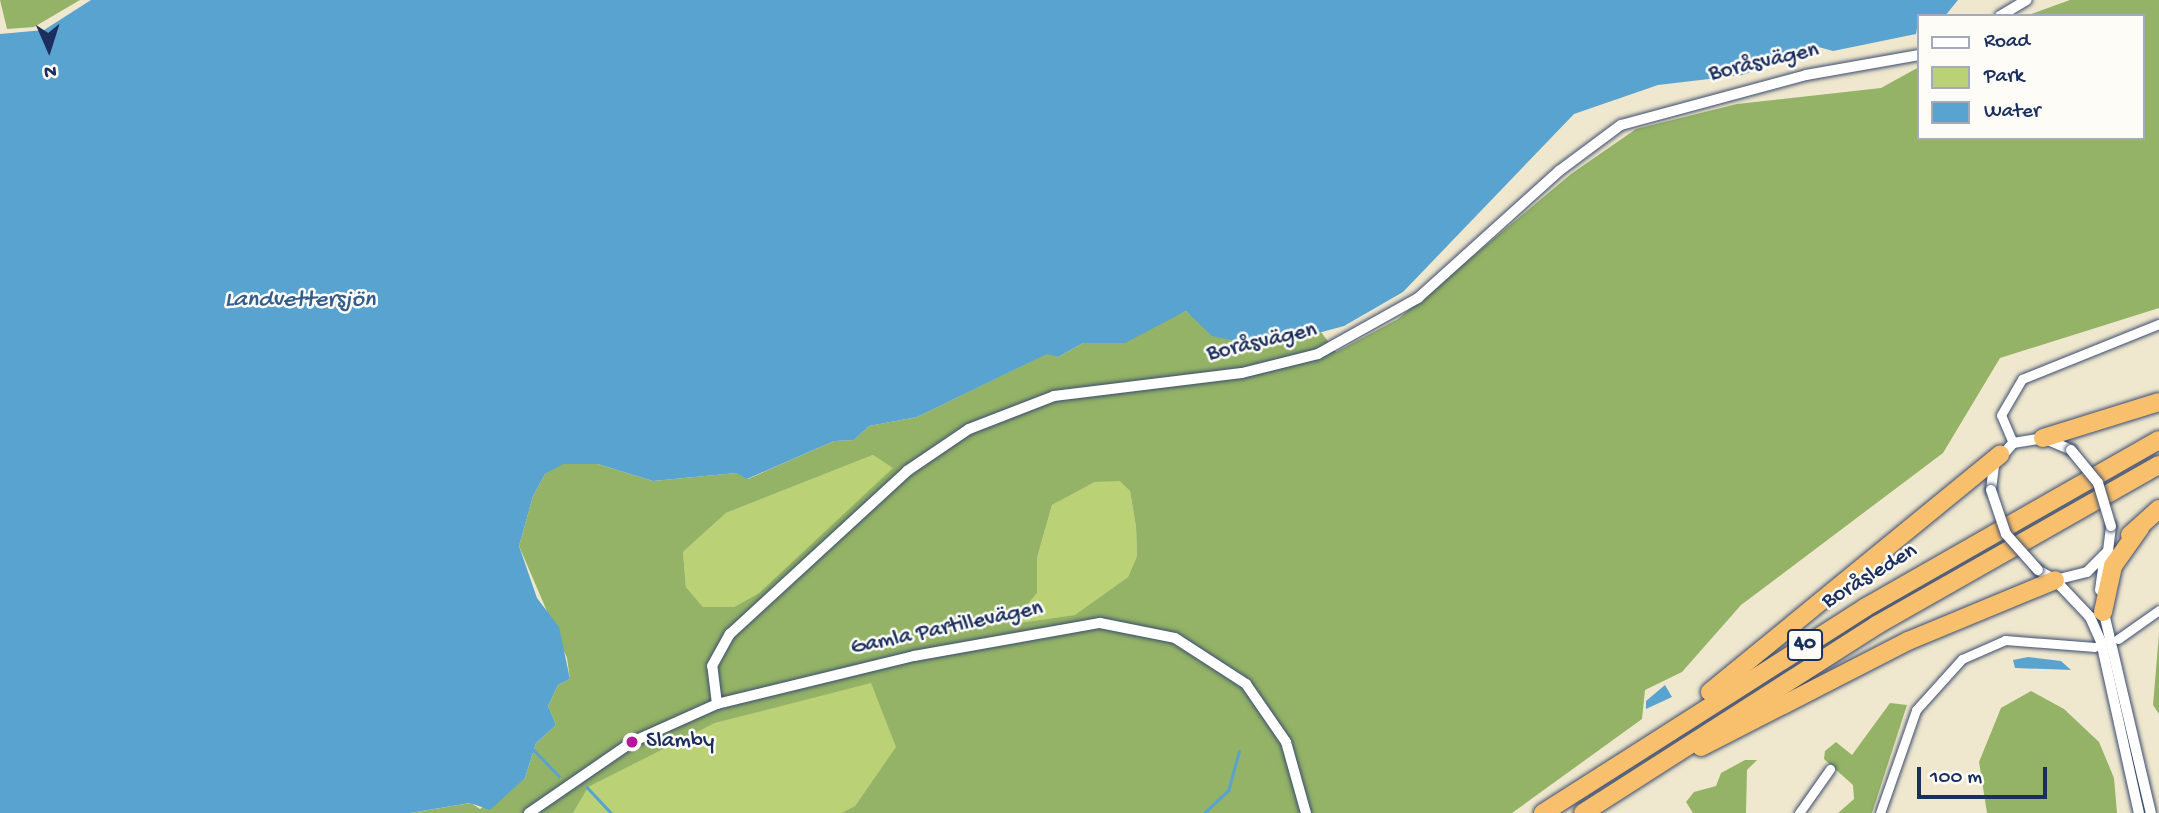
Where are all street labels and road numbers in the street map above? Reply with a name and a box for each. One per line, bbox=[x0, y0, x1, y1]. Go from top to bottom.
street label: Boråsvägen bbox=[1706, 37, 1822, 89]
street label: Boråsvägen bbox=[1204, 317, 1320, 369]
street label: Boråsleden bbox=[1817, 538, 1923, 616]
street label: Gamla Partillevägen bbox=[848, 595, 1046, 663]
road number: 40 bbox=[1786, 628, 1824, 662]

